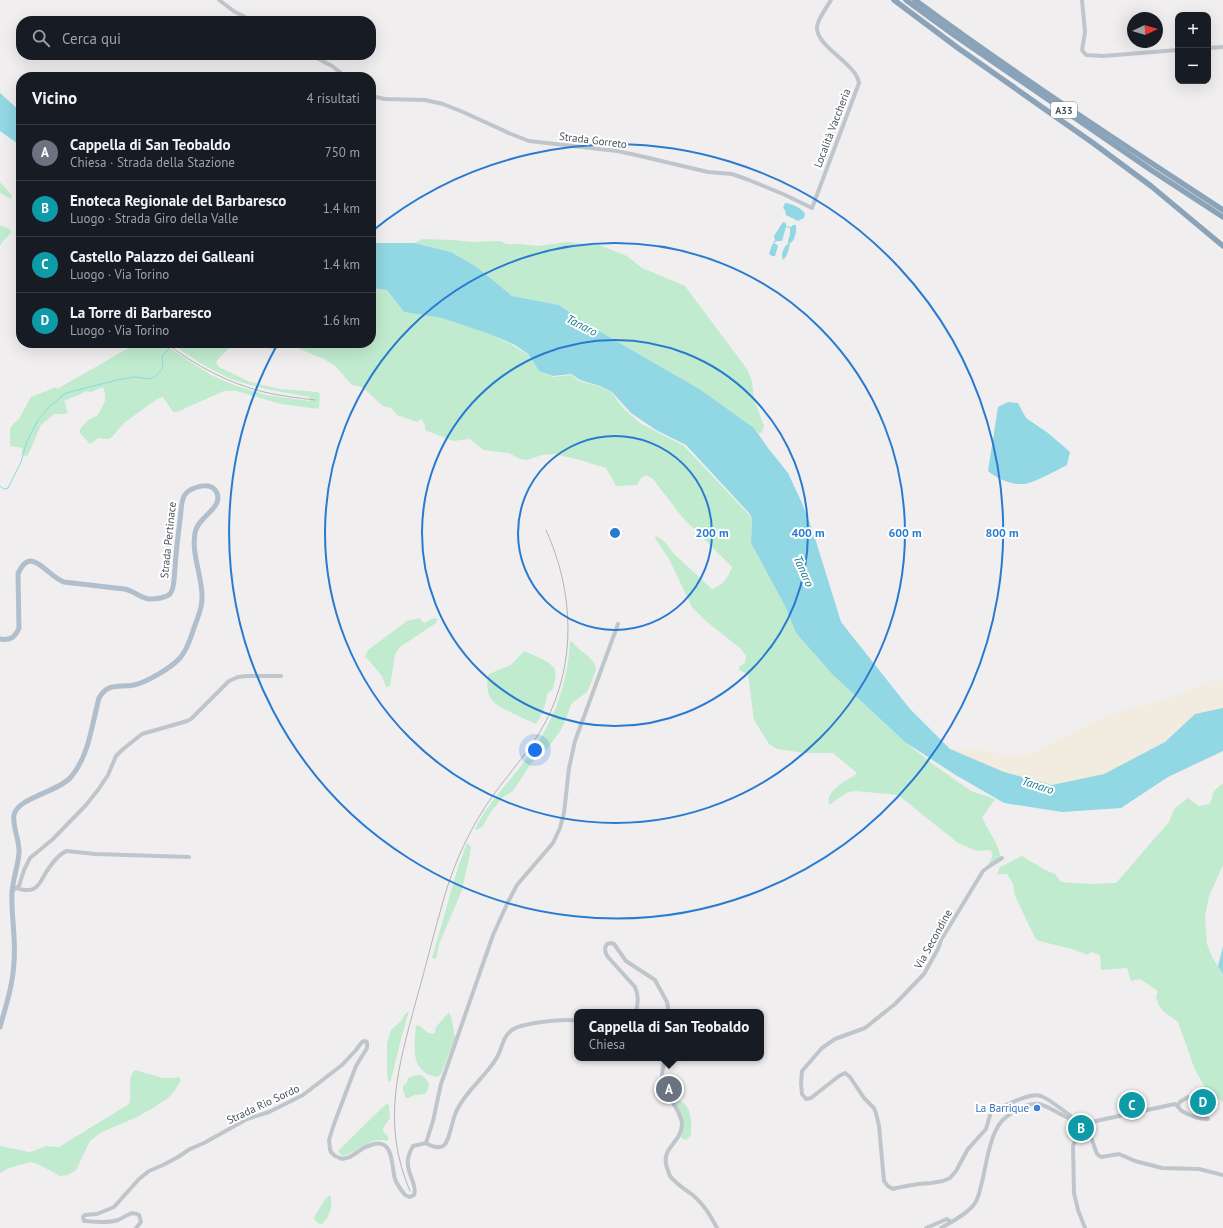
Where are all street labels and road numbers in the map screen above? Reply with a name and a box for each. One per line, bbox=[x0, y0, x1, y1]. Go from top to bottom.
street label: Località Vaccheria bbox=[810, 86, 854, 170]
road number: A33 bbox=[1051, 102, 1077, 118]
street label: Strada Gorreto bbox=[558, 129, 628, 151]
street label: Strada Pertinace bbox=[157, 501, 179, 579]
street label: Via Secondine bbox=[910, 906, 955, 972]
street label: Strada Rio Sordo bbox=[224, 1081, 302, 1127]

